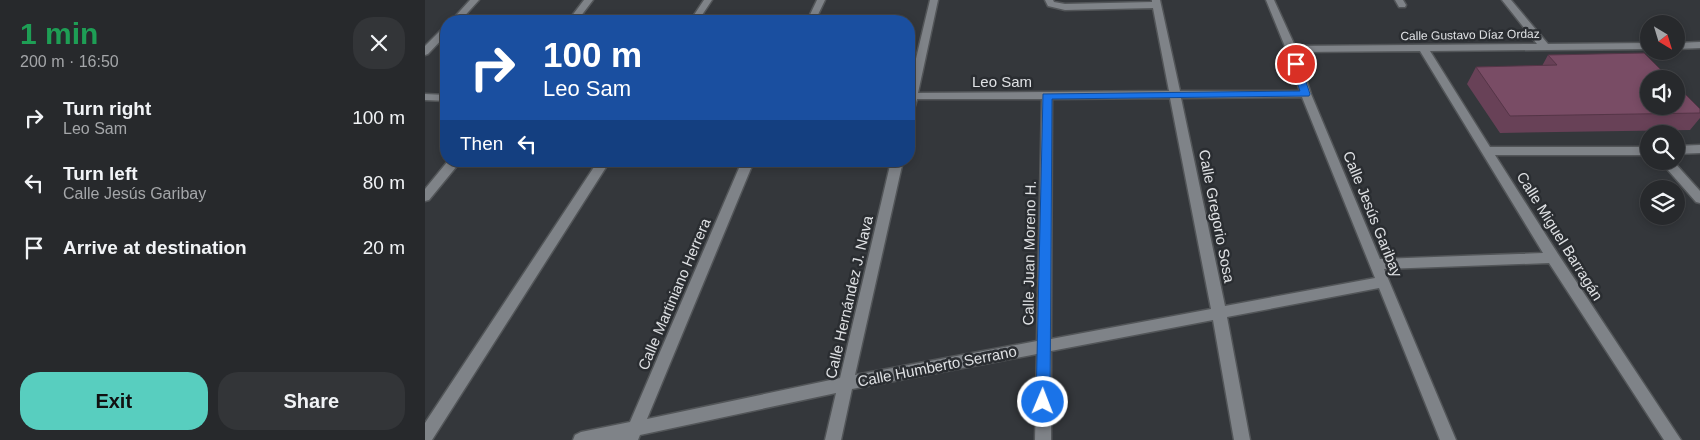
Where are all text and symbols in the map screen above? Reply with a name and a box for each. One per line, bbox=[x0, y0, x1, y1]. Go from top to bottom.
north arrow bbox=[1640, 15, 1685, 60]
map controls bbox=[1640, 15, 1685, 225]
text: 1 min bbox=[20, 17, 98, 50]
button: close bbox=[353, 17, 405, 69]
street label: Calle Gustavo Díaz Ordaz bbox=[1400, 27, 1540, 43]
icon: right bbox=[460, 35, 525, 100]
text: 100 m bbox=[543, 35, 642, 74]
pin bbox=[1275, 43, 1317, 85]
icon: arrive bbox=[1282, 50, 1310, 78]
text: 200 m · 16:50 bbox=[20, 53, 119, 70]
button: sound bbox=[1640, 70, 1685, 115]
street label: Leo Sam bbox=[972, 73, 1032, 90]
text: Leo Sam bbox=[543, 76, 631, 101]
text: Turn right bbox=[63, 98, 151, 119]
icon: right bbox=[20, 104, 48, 132]
text: 100 m bbox=[352, 107, 405, 128]
text: Leo Sam bbox=[63, 120, 127, 137]
button: search bbox=[1640, 125, 1685, 170]
icon: left bbox=[513, 130, 541, 158]
text: Then bbox=[460, 133, 503, 154]
street label: Calle Gregorio Sosa bbox=[1196, 148, 1238, 285]
street label: Calle Jesús Garibay bbox=[1340, 149, 1406, 280]
text: Turn left bbox=[63, 163, 138, 184]
icon: left bbox=[20, 169, 48, 197]
street label: Calle Miguel Barragán bbox=[1513, 169, 1607, 303]
text: 80 m bbox=[363, 172, 405, 193]
street label: Calle Juan Moreno H. bbox=[1019, 180, 1039, 326]
button: layers bbox=[1640, 180, 1685, 225]
text: Calle Jesús Garibay bbox=[63, 185, 206, 202]
street label: Calle Hernández J. Nava bbox=[822, 213, 876, 380]
street label: Calle Martiniano Herrera bbox=[634, 215, 714, 373]
icon: arrive bbox=[20, 234, 48, 262]
text: Arrive at destination bbox=[63, 237, 247, 258]
text: 20 m bbox=[363, 237, 405, 258]
street label: Calle Humberto Serrano bbox=[856, 342, 1018, 390]
button: Exit bbox=[20, 372, 208, 430]
button: Share bbox=[218, 372, 405, 430]
position arrow bbox=[1016, 375, 1068, 427]

